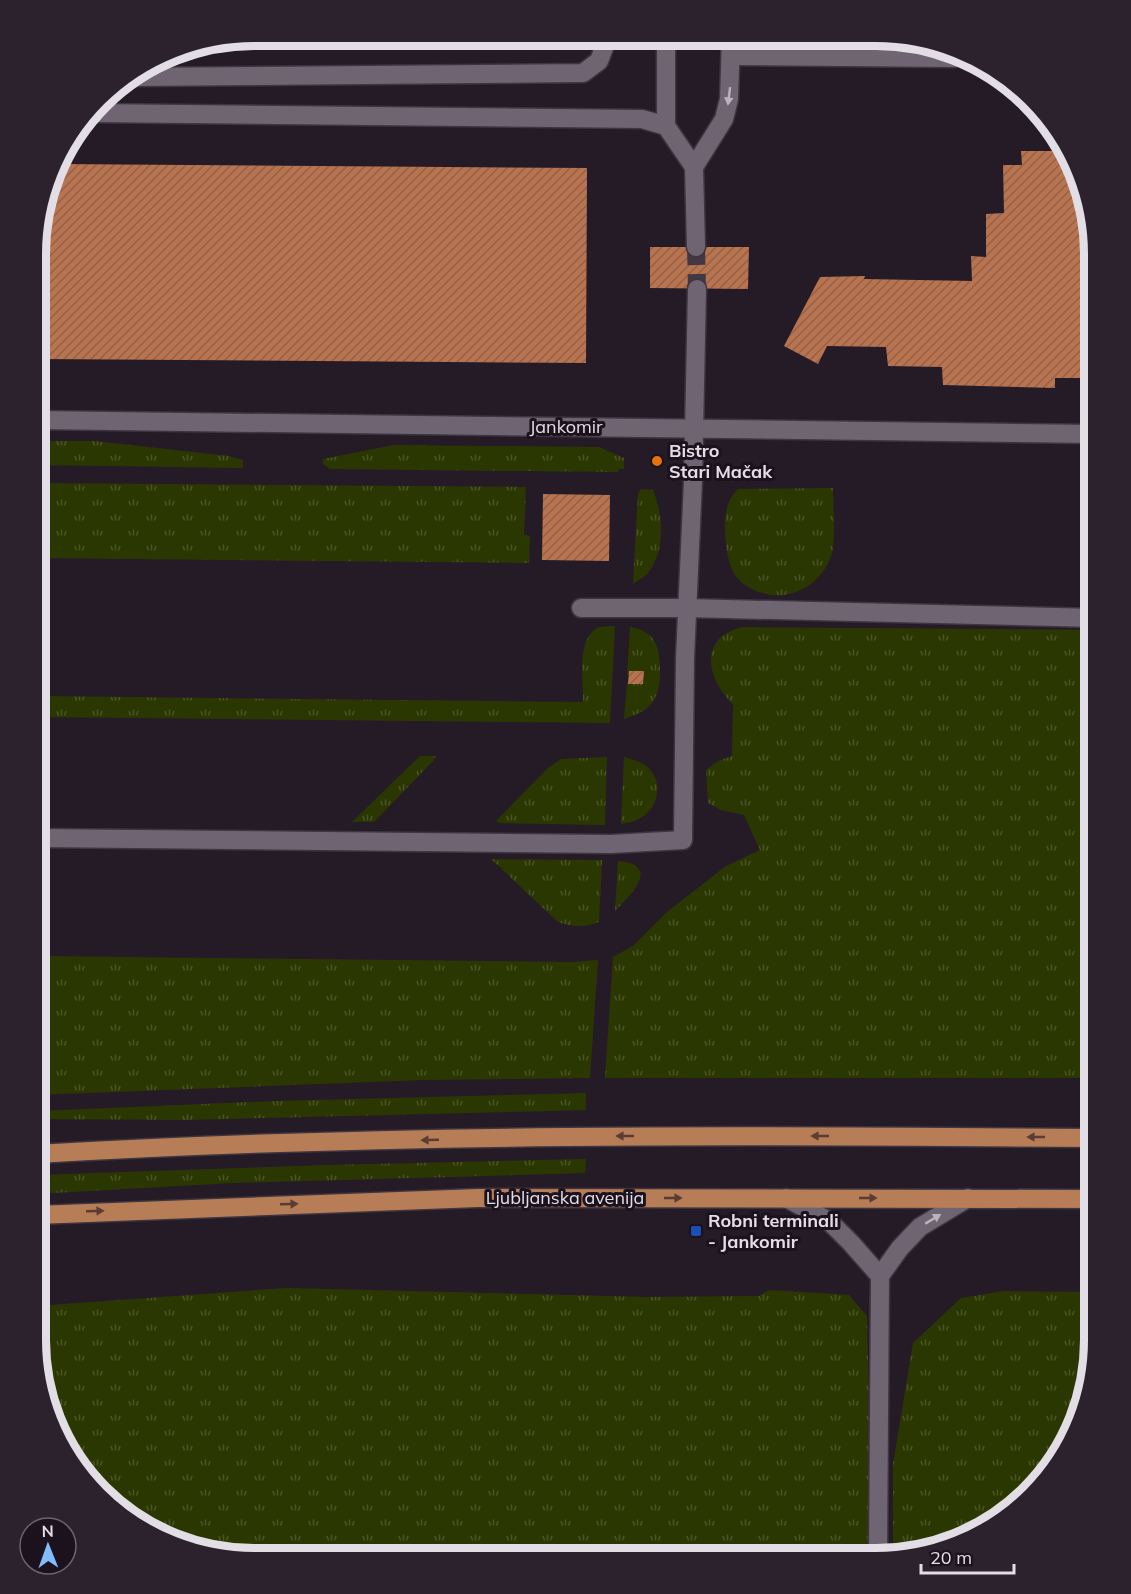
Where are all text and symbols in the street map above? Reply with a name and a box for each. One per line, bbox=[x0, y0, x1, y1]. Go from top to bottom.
one-way arrow bbox=[724, 86, 733, 105]
street label: Jankomir bbox=[529, 415, 603, 438]
place label: Bistro Stari Mačak bbox=[669, 439, 773, 483]
marker: Bistro Stari Mačak bbox=[650, 454, 664, 468]
one-way arrow bbox=[616, 1131, 635, 1141]
one-way arrow bbox=[811, 1131, 830, 1141]
one-way arrow bbox=[1027, 1132, 1046, 1142]
one-way arrow bbox=[421, 1135, 440, 1144]
street label: Ljubljanska avenija bbox=[486, 1186, 644, 1209]
one-way arrow bbox=[664, 1193, 683, 1203]
one-way arrow bbox=[859, 1193, 878, 1203]
one-way arrow bbox=[280, 1200, 299, 1209]
one-way arrow bbox=[85, 1207, 104, 1216]
place label: Robni terminali - Jankomir bbox=[708, 1209, 839, 1253]
one-way arrow bbox=[925, 1213, 941, 1224]
marker: Robni terminali - Jankomir bbox=[689, 1224, 703, 1238]
north arrow bbox=[18, 1516, 78, 1576]
text: N bbox=[42, 1521, 54, 1541]
scale bar bbox=[921, 1537, 1014, 1575]
text: 20 m bbox=[930, 1546, 972, 1569]

